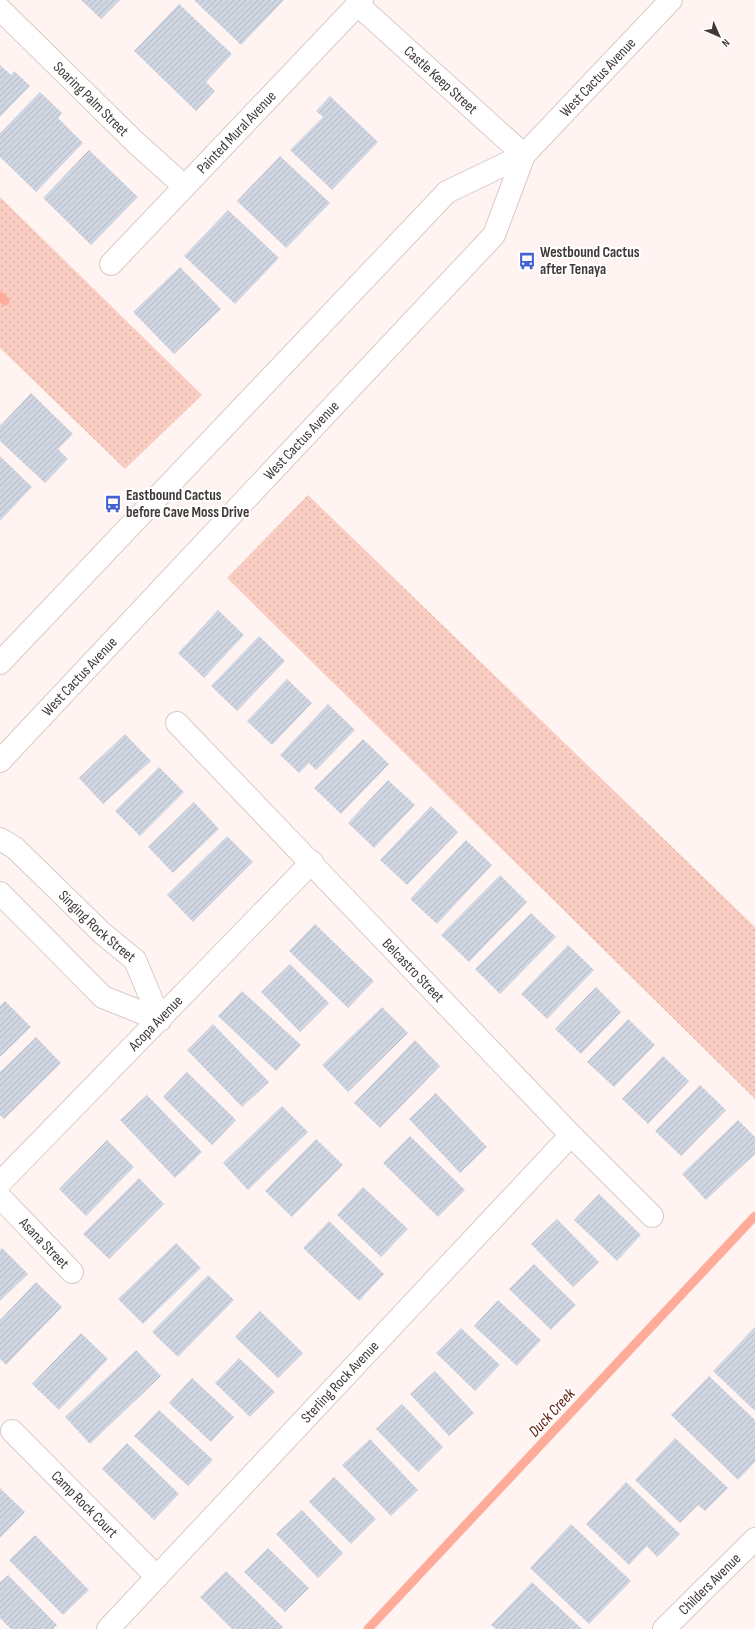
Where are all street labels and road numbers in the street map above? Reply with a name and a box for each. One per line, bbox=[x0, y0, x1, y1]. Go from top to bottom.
street label: West Cactus Avenue bbox=[556, 34, 640, 121]
street label: Castle Keep Street bbox=[400, 42, 482, 119]
street label: Soaring Palm Street bbox=[49, 58, 133, 141]
street label: Painted Mural Avenue bbox=[193, 87, 281, 178]
street label: West Cactus Avenue bbox=[260, 397, 343, 484]
street label: West Cactus Avenue bbox=[38, 633, 122, 720]
street label: Singing Rock Street bbox=[54, 887, 140, 967]
street label: Belcastro Street bbox=[378, 935, 448, 1007]
street label: Acopa Avenue bbox=[124, 992, 187, 1056]
street label: Asana Street bbox=[14, 1213, 73, 1273]
street label: Sterling Rock Avenue bbox=[297, 1337, 383, 1427]
street label: Camp Rock Court bbox=[47, 1467, 122, 1542]
street label: Childers Avenue bbox=[675, 1549, 745, 1619]

